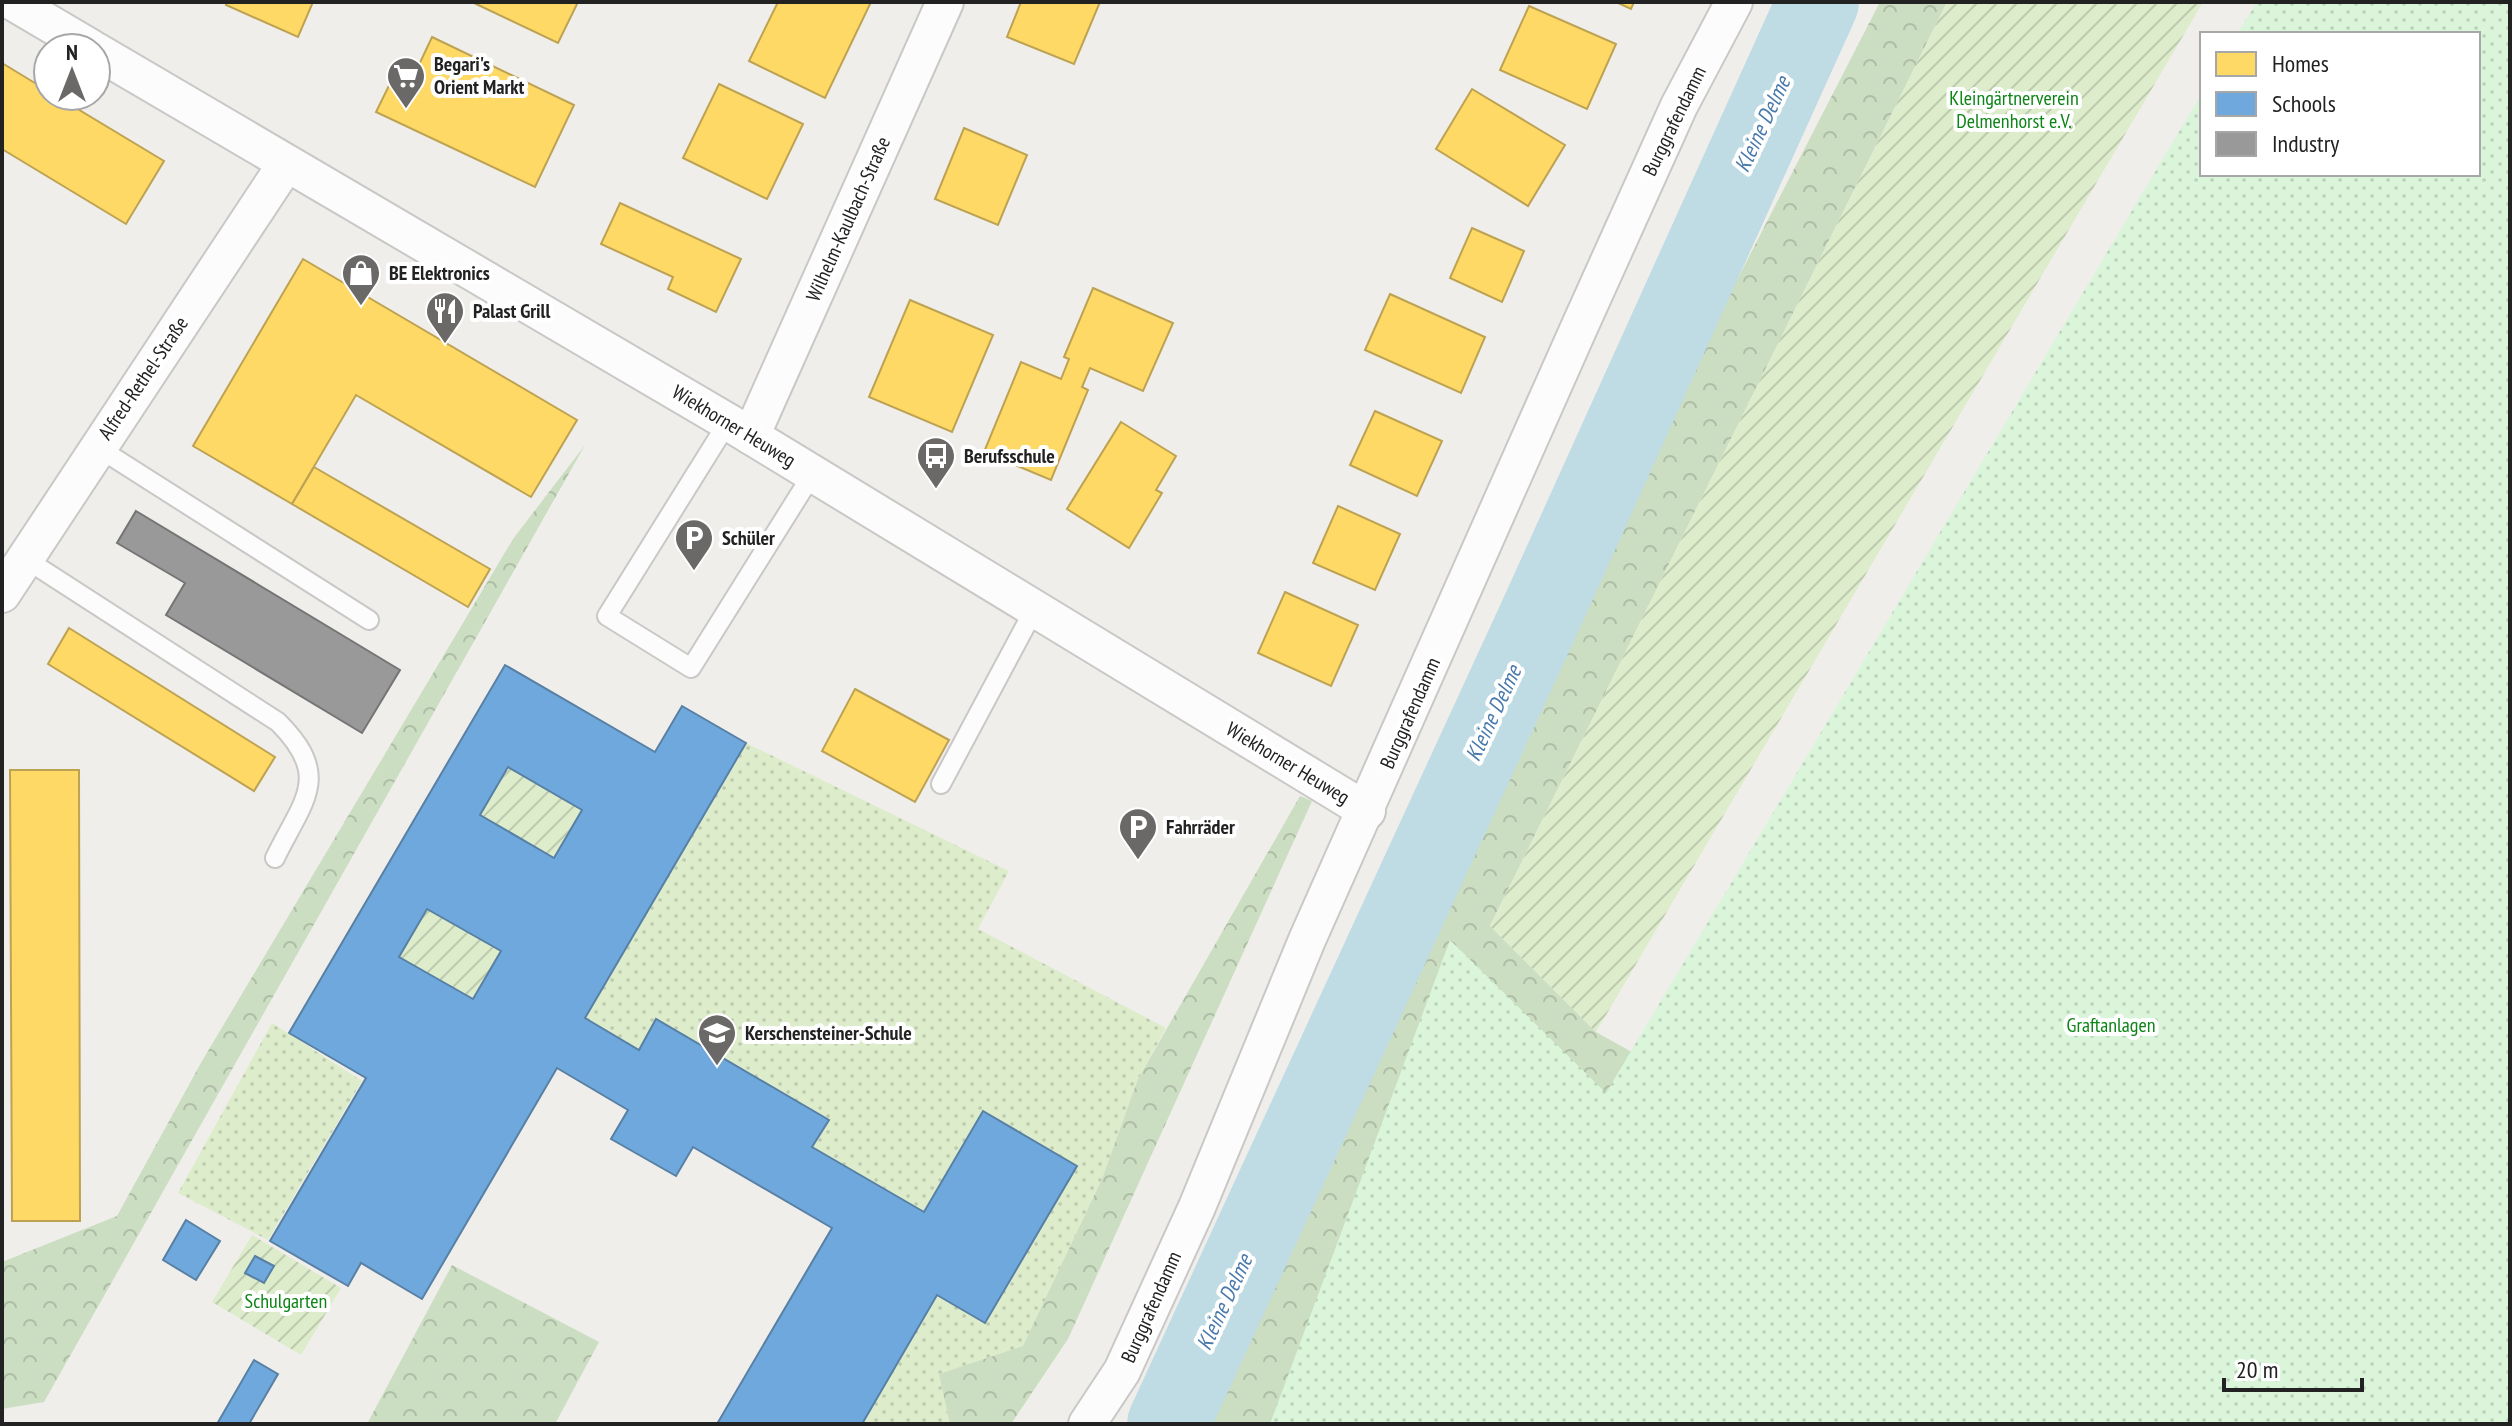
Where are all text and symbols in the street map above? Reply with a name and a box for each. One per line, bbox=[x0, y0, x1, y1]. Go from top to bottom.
north arrow bbox=[32, 32, 112, 112]
legend bbox=[2200, 32, 2480, 176]
text: N bbox=[66, 38, 78, 66]
text: Homes bbox=[2272, 48, 2329, 79]
place label: Begari's Orient Markt bbox=[434, 51, 525, 100]
supermarket icon: Begari's Orient Markt bbox=[385, 55, 427, 110]
street label: Burggrafendamm bbox=[1636, 62, 1712, 180]
water label: Kleine Delme bbox=[1728, 70, 1797, 176]
park label: Kleingärtnerverein Delmenhorst e.V. bbox=[1949, 85, 2079, 134]
text: Schools bbox=[2272, 88, 2336, 119]
text: Industry bbox=[2272, 128, 2339, 159]
street label: Wilhelm-Kaulbach-Straße bbox=[800, 133, 896, 305]
shop icon: BE Elektronics bbox=[340, 252, 382, 307]
place label: BE Elektronics bbox=[389, 260, 490, 286]
restaurant icon: Palast Grill bbox=[424, 290, 466, 345]
place label: Palast Grill bbox=[473, 298, 550, 324]
street label: Alfred-Rethel-Straße bbox=[92, 311, 194, 445]
street label: Wiekhorner Heuweg bbox=[668, 379, 800, 473]
bus stop icon: Berufsschule bbox=[915, 435, 957, 490]
place label: Berufsschule bbox=[964, 443, 1055, 469]
parking icon: Schüler bbox=[673, 517, 715, 572]
place label: Schüler bbox=[722, 525, 775, 551]
street label: Burggrafendamm bbox=[1374, 653, 1446, 773]
water label: Kleine Delme bbox=[1459, 659, 1528, 765]
street label: Wiekhorner Heuweg bbox=[1222, 716, 1354, 810]
parking icon: Fahrräder bbox=[1117, 806, 1159, 861]
place label: Fahrräder bbox=[1166, 814, 1235, 840]
school or university icon: Kerschensteiner-Schule bbox=[696, 1012, 738, 1067]
park label: Graftanlagen bbox=[2067, 1012, 2155, 1038]
place label: Kerschensteiner-Schule bbox=[745, 1020, 912, 1046]
street label: Burggrafendamm bbox=[1115, 1247, 1187, 1367]
water label: Kleine Delme bbox=[1190, 1248, 1259, 1354]
park label: Schulgarten bbox=[245, 1288, 327, 1314]
scale bar bbox=[2224, 1342, 2362, 1392]
text: 20 m bbox=[2236, 1354, 2278, 1385]

